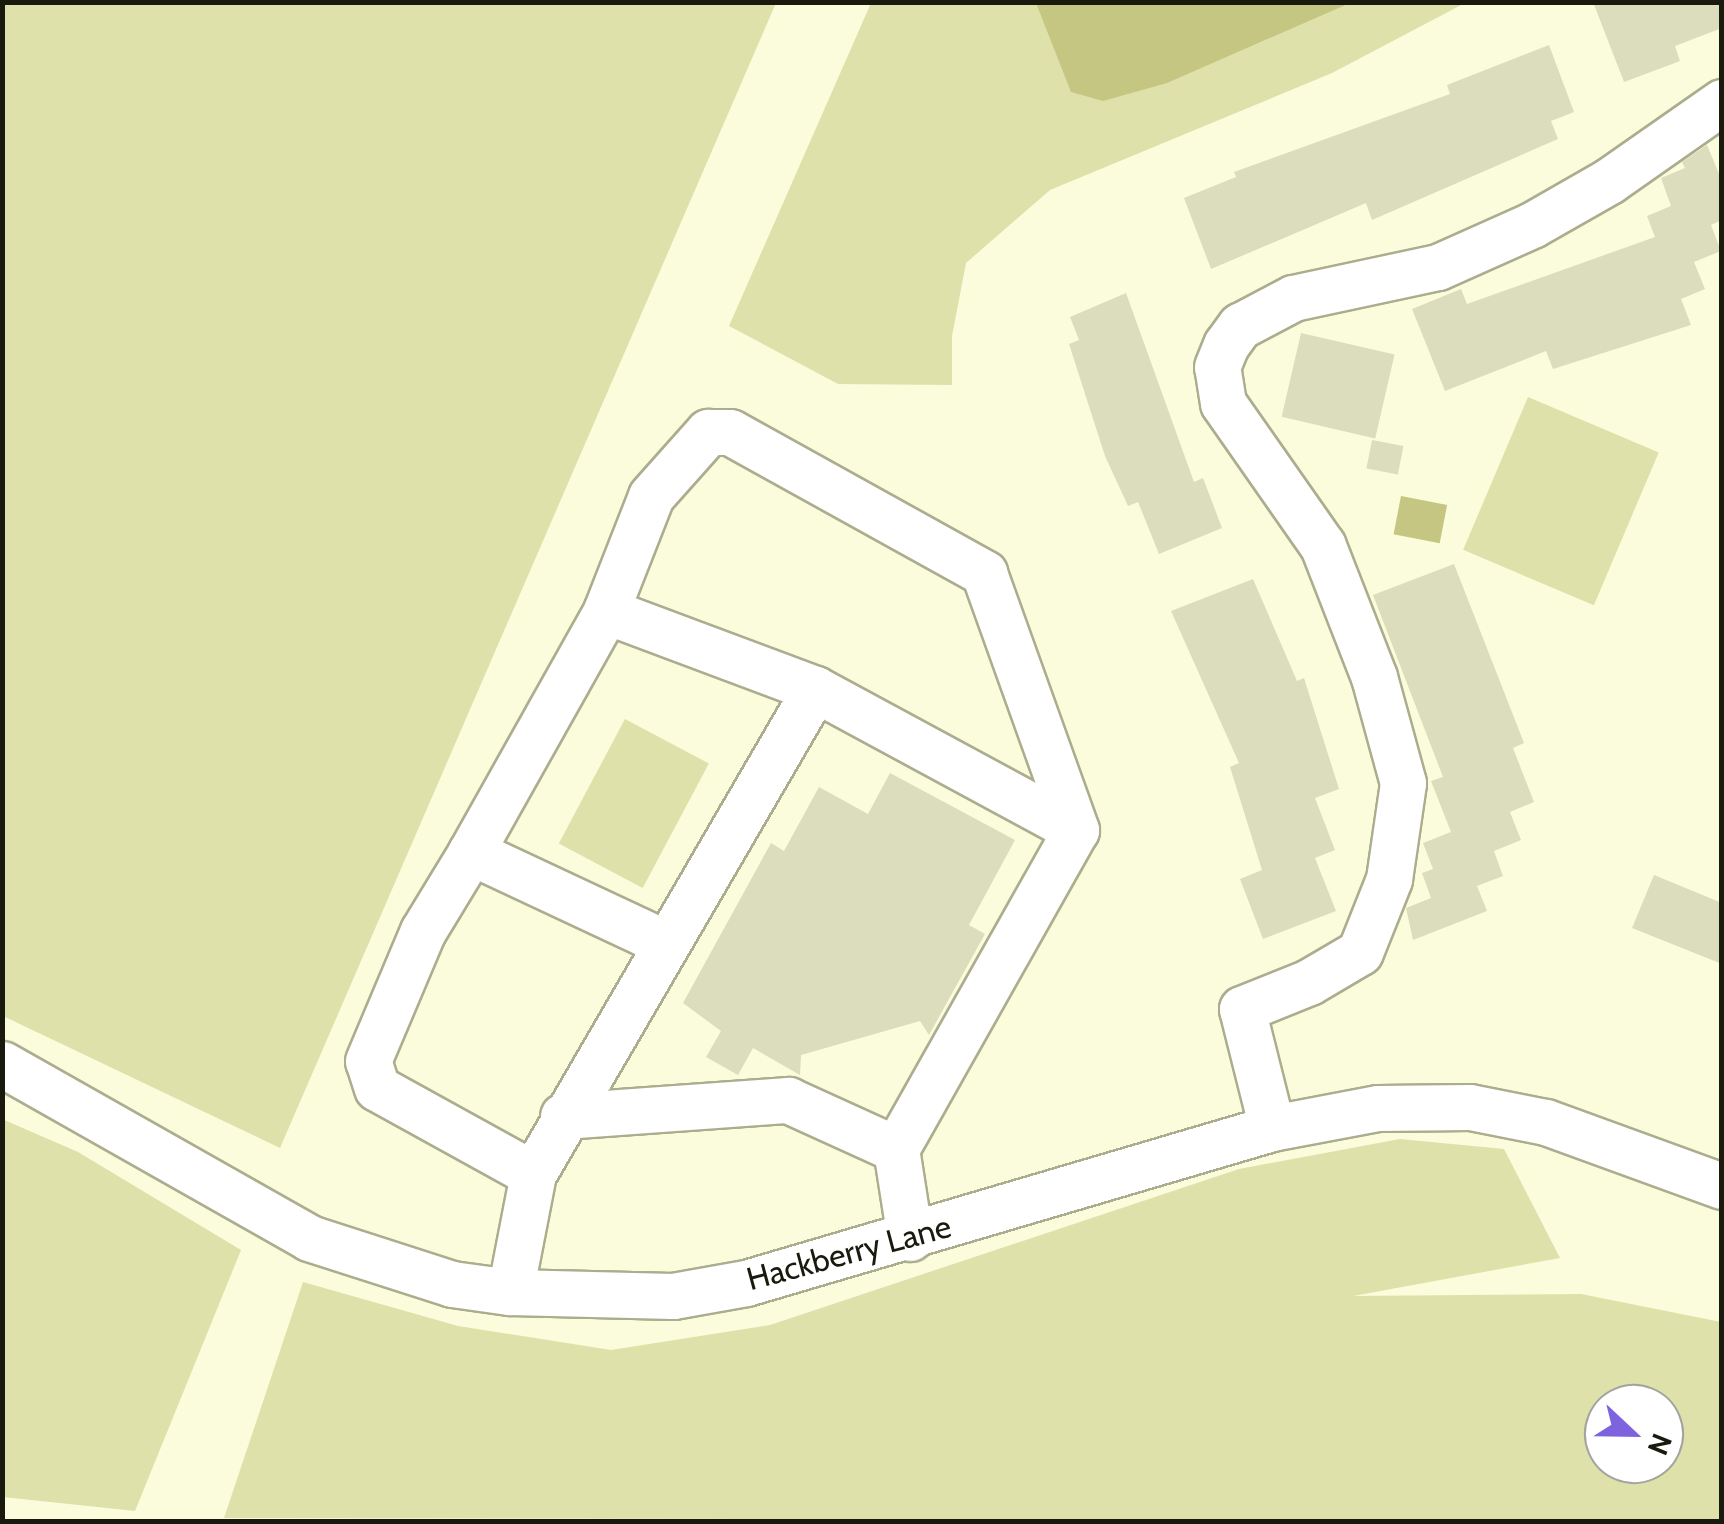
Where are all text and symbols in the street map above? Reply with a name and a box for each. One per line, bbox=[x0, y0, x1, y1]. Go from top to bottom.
street label: Hackberry Lane bbox=[743, 1207, 955, 1299]
north arrow bbox=[1584, 1384, 1684, 1484]
text: N bbox=[1640, 1429, 1679, 1460]

